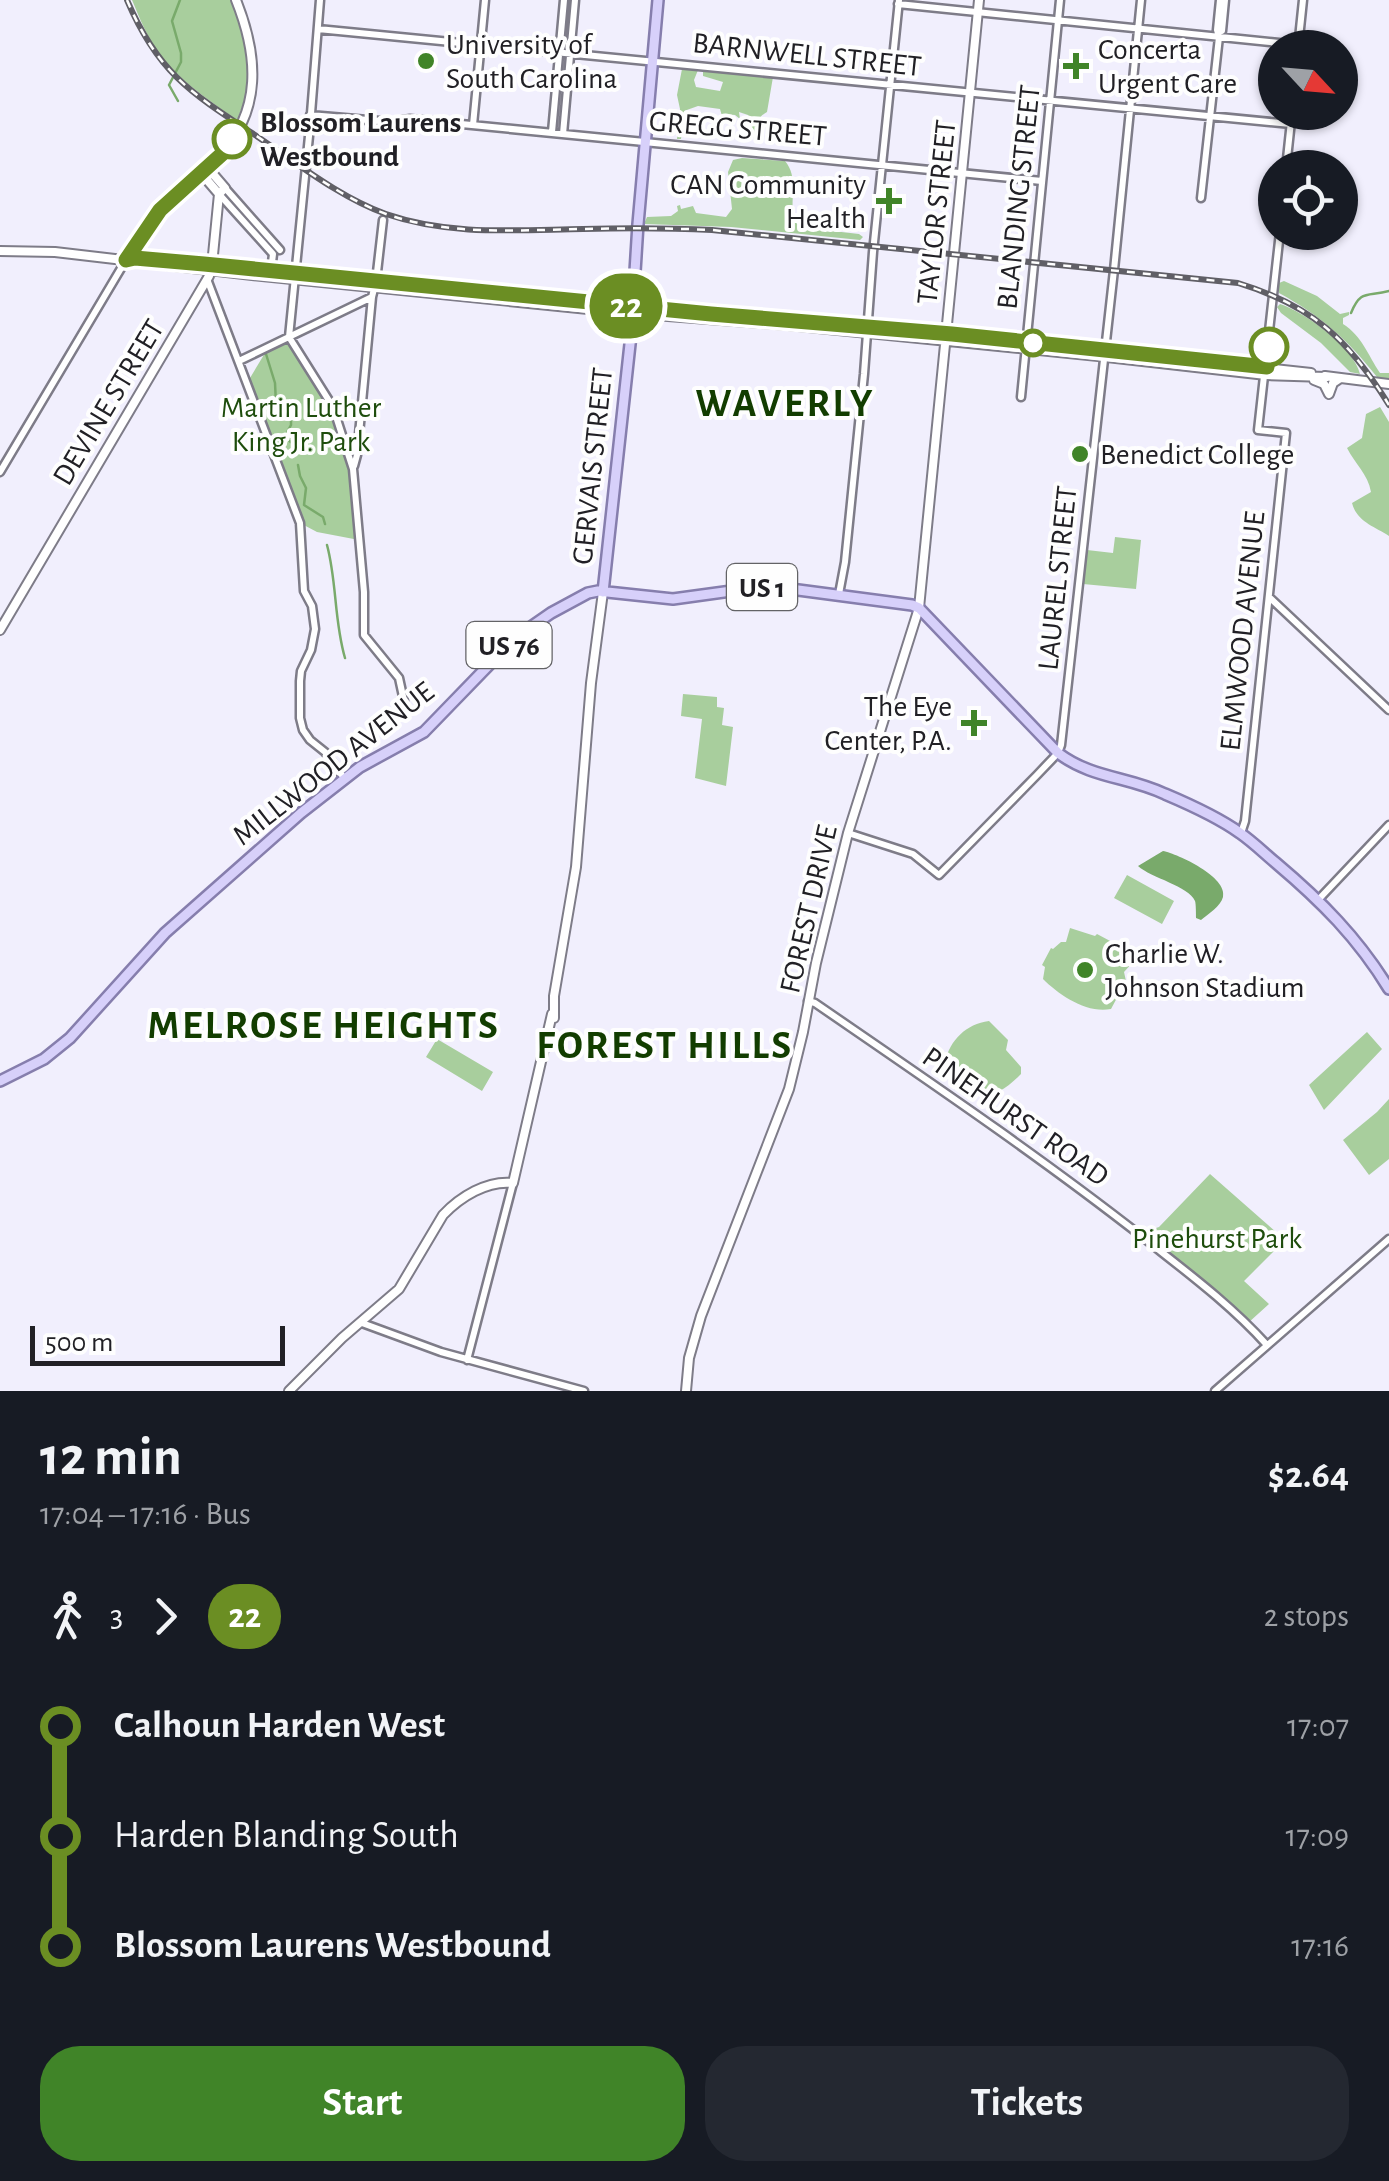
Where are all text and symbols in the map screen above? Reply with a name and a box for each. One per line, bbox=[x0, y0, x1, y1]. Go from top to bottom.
street label: BARNWELL STREET bbox=[691, 28, 923, 82]
place label: University of South Carolina bbox=[446, 30, 617, 94]
north arrow bbox=[1258, 30, 1358, 130]
map controls bbox=[1258, 30, 1358, 250]
place label: Concerta Urgent Care bbox=[1098, 35, 1237, 99]
marker: University of South Carolina bbox=[415, 50, 437, 72]
marker: Concerta Urgent Care bbox=[1063, 53, 1089, 79]
street label: BLANDING STREET bbox=[992, 83, 1046, 311]
street label: GREGG STREET bbox=[648, 106, 828, 152]
place label: Blossom Laurens Westbound bbox=[260, 108, 461, 172]
street label: TAYLOR STREET bbox=[912, 118, 962, 306]
marker: Blossom Laurens Westbound bbox=[213, 120, 251, 158]
button: locate bbox=[1258, 150, 1358, 250]
place label: CAN Community Health bbox=[670, 170, 866, 234]
marker: CAN Community Health bbox=[876, 188, 902, 214]
line badge: 22 bbox=[581, 274, 671, 338]
text: 22 bbox=[610, 289, 642, 324]
street label: DEVINE STREET bbox=[48, 314, 170, 491]
unlabelled marker bbox=[1250, 328, 1288, 366]
unlabelled marker bbox=[1020, 330, 1046, 356]
street label: GERVAIS STREET bbox=[568, 366, 618, 566]
district label: WAVERLY bbox=[695, 384, 875, 424]
park label: Martin Luther King Jr. Park bbox=[221, 393, 381, 457]
place label: Benedict College bbox=[1100, 440, 1294, 470]
marker: Benedict College bbox=[1069, 443, 1091, 465]
street label: LAUREL STREET bbox=[1033, 484, 1083, 672]
street label: ELMWOOD AVENUE bbox=[1215, 510, 1270, 752]
road number: US 1 bbox=[727, 564, 797, 610]
road number: US 76 bbox=[466, 622, 552, 668]
street label: MILLWOOD AVENUE bbox=[228, 676, 440, 851]
place label: The Eye Center, P.A. bbox=[825, 692, 952, 756]
marker: The Eye Center, P.A. bbox=[961, 710, 987, 736]
street label: FOREST DRIVE bbox=[775, 822, 843, 996]
place label: Charlie W. Johnson Stadium bbox=[1105, 939, 1305, 1003]
marker: Charlie W. Johnson Stadium bbox=[1074, 959, 1096, 981]
district label: MELROSE HEIGHTS bbox=[148, 1006, 500, 1046]
district label: FOREST HILLS bbox=[536, 1026, 794, 1066]
street label: PINEHURST ROAD bbox=[917, 1042, 1114, 1192]
park label: Pinehurst Park bbox=[1132, 1224, 1302, 1254]
scale bar bbox=[30, 1321, 285, 1366]
text: 500 m bbox=[45, 1329, 113, 1357]
text: 12 min bbox=[40, 1430, 182, 1485]
text: $2.64 bbox=[1268, 1457, 1349, 1495]
text: 17:04 – 17:16 · Bus bbox=[40, 1498, 251, 1530]
icon: walk bbox=[40, 1589, 95, 1644]
icon: forward bbox=[138, 1589, 193, 1644]
text: 22 bbox=[228, 1599, 261, 1634]
text: 3 bbox=[110, 1600, 123, 1632]
text: 2 stops bbox=[1264, 1600, 1349, 1632]
text: Calhoun Harden West bbox=[114, 1707, 445, 1745]
text: 17:07 bbox=[1287, 1710, 1349, 1742]
text: Harden Blanding South bbox=[114, 1817, 459, 1855]
text: 17:09 bbox=[1285, 1820, 1349, 1852]
text: Blossom Laurens Westbound bbox=[114, 1927, 551, 1965]
text: 17:16 bbox=[1291, 1930, 1349, 1962]
button: Start bbox=[40, 2046, 685, 2161]
button: Tickets bbox=[705, 2046, 1349, 2161]

